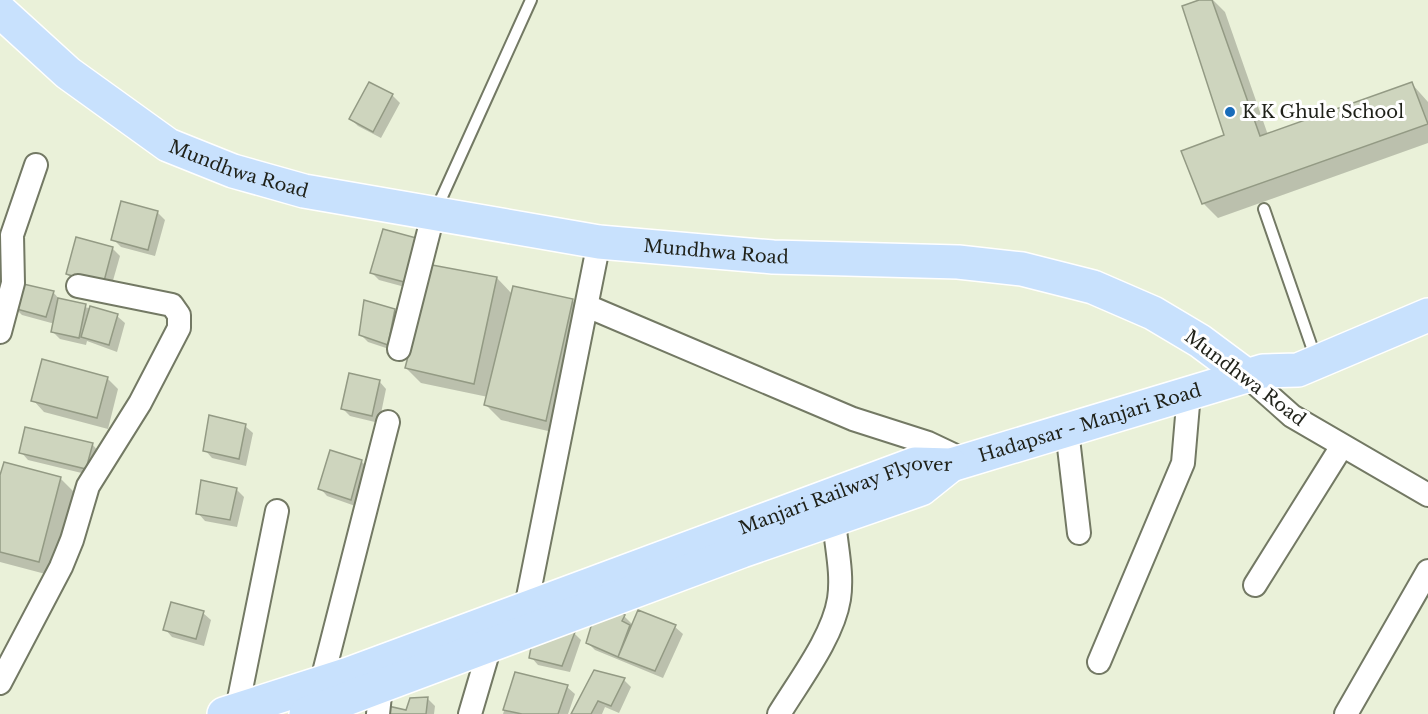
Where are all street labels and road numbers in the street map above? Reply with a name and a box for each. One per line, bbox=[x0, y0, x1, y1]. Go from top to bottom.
street label: Mundhwa Road bbox=[166, 135, 311, 203]
street label: Mundhwa Road bbox=[643, 235, 789, 268]
street label: Mundhwa Road bbox=[1180, 325, 1310, 431]
street label: Hadapsar - Manjari Road bbox=[976, 379, 1204, 467]
street label: Manjari Railway Flyover bbox=[736, 453, 953, 539]

